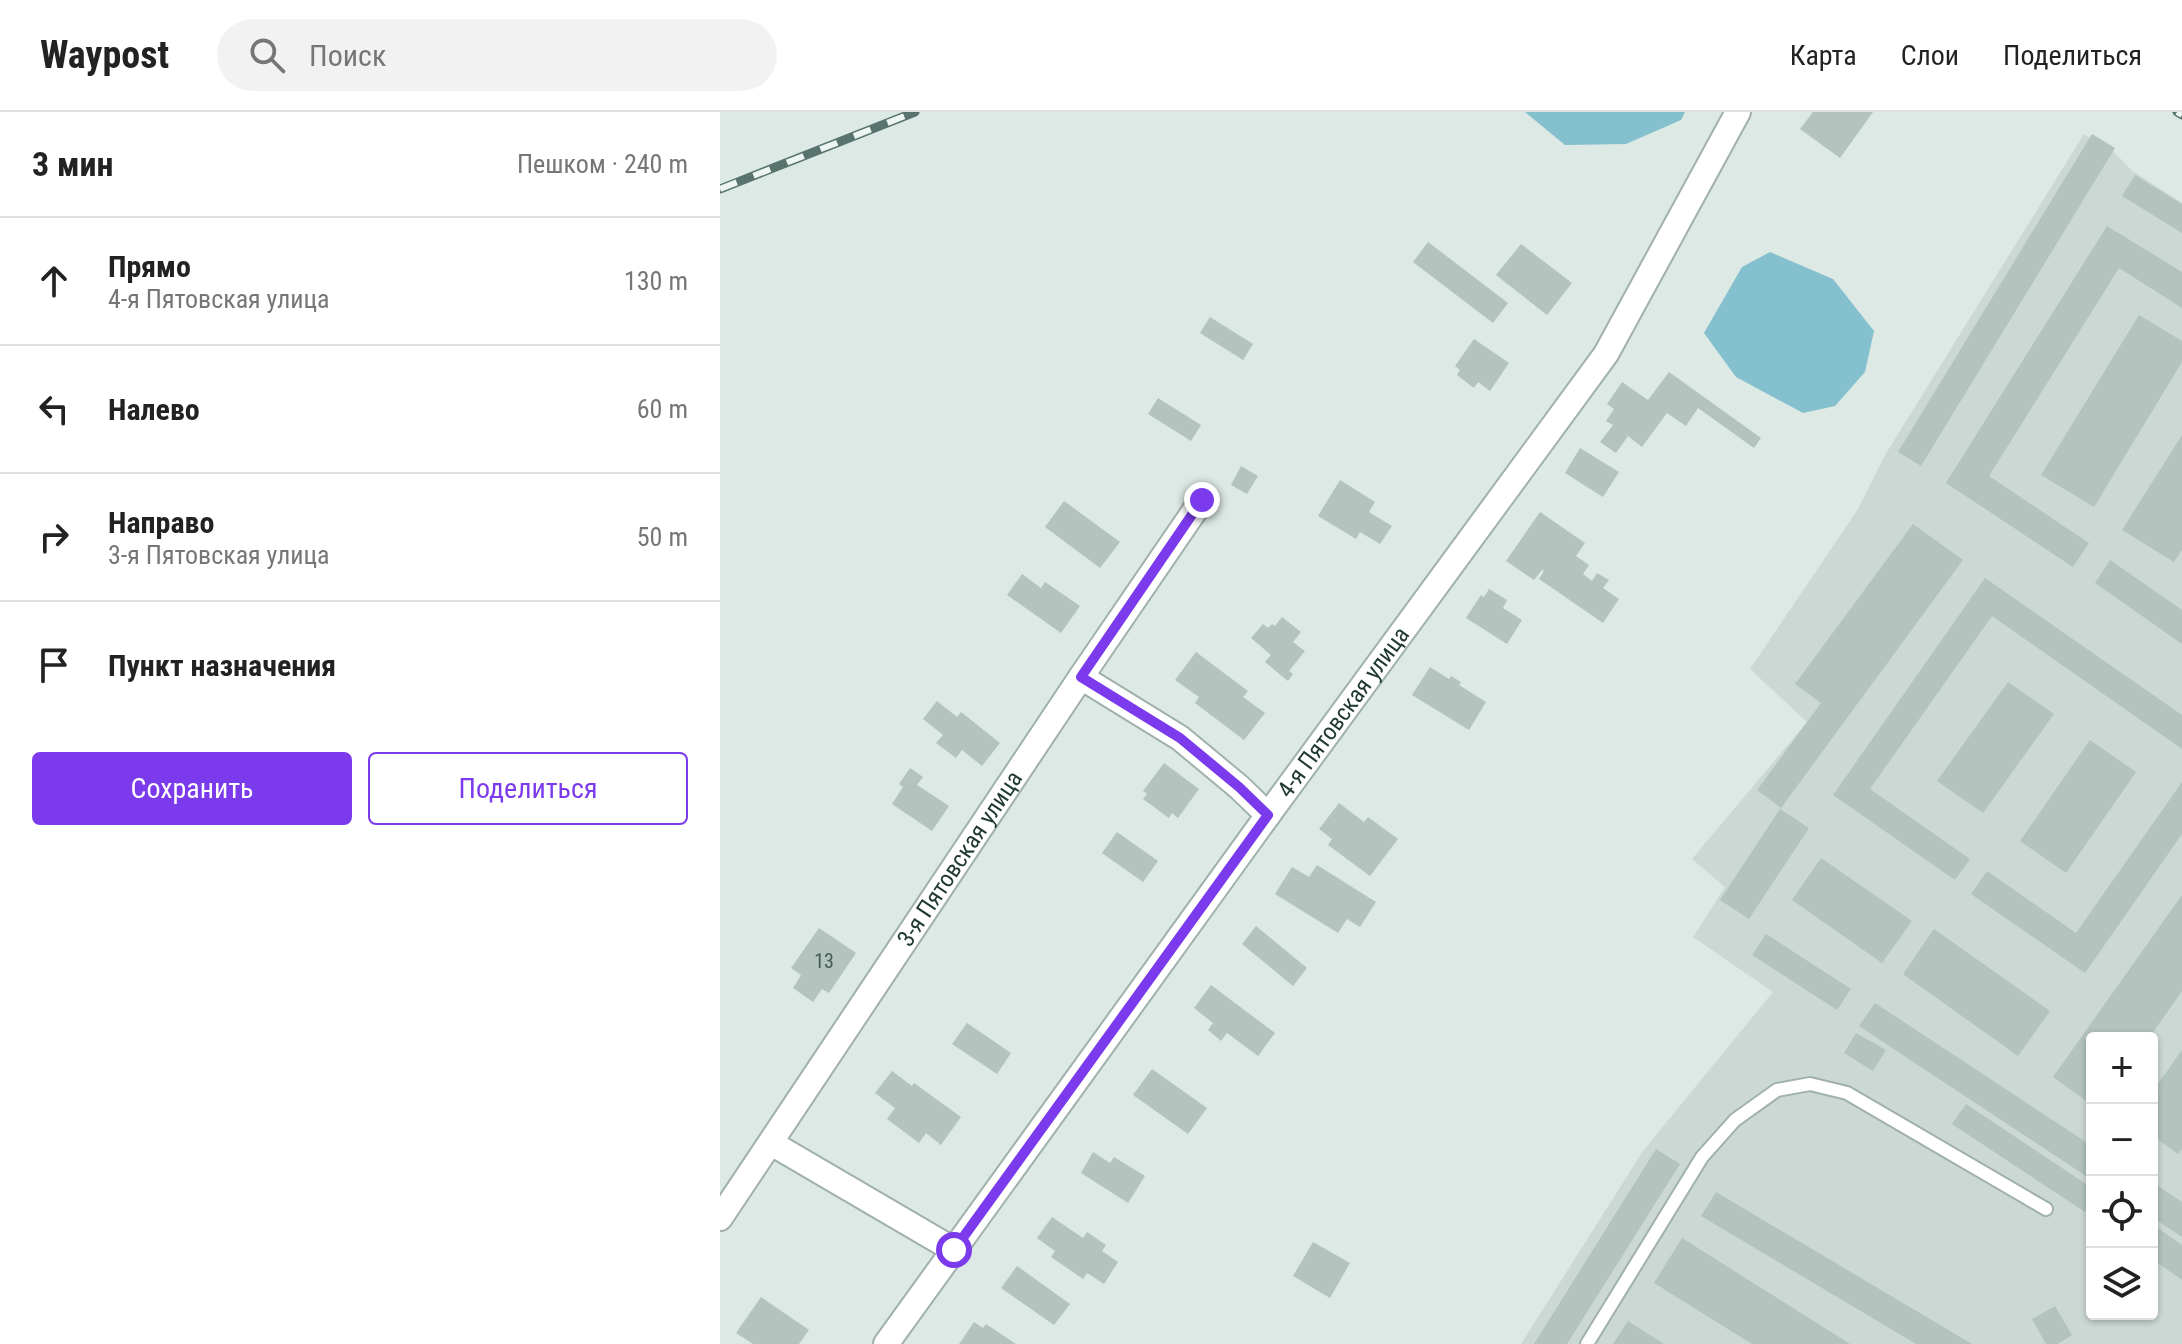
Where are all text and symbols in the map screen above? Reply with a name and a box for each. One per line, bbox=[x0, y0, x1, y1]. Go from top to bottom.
search box bbox=[217, 19, 777, 91]
text: Waypost bbox=[40, 33, 169, 77]
icon: search bbox=[245, 33, 289, 77]
text: Поиск bbox=[309, 38, 386, 73]
text: Карта bbox=[1790, 39, 1857, 72]
text: Слои bbox=[1901, 39, 1959, 72]
text: Поделиться bbox=[2003, 39, 2142, 72]
text: 3 мин bbox=[32, 144, 114, 184]
text: Пешком · 240 m bbox=[517, 149, 688, 179]
text: Прямо bbox=[108, 249, 191, 284]
icon: ahead bbox=[32, 259, 76, 303]
text: 130 m bbox=[624, 266, 688, 296]
text: 4-я Пятовская улица bbox=[108, 284, 330, 314]
icon: left bbox=[32, 387, 76, 431]
text: Налево bbox=[108, 392, 200, 427]
text: 60 m bbox=[637, 394, 688, 424]
route end bbox=[1184, 482, 1220, 518]
text: Направо bbox=[108, 505, 214, 540]
icon: right bbox=[32, 515, 76, 559]
text: 50 m bbox=[637, 522, 688, 552]
text: 3-я Пятовская улица bbox=[108, 540, 330, 570]
street label: 4-я Пятовская улица bbox=[1272, 621, 1415, 803]
icon: arrive bbox=[32, 643, 76, 687]
text: Пункт назначения bbox=[108, 648, 336, 683]
button: Сохранить bbox=[32, 752, 352, 825]
button: Поделиться bbox=[368, 752, 688, 825]
street label: 3-я Пятовская улица bbox=[891, 766, 1028, 952]
house number: 13 bbox=[814, 949, 834, 973]
map controls bbox=[2086, 1032, 2158, 1320]
button: + bbox=[2086, 1032, 2158, 1104]
button: − bbox=[2086, 1104, 2158, 1176]
button: locate bbox=[2086, 1176, 2158, 1248]
route start bbox=[936, 1232, 972, 1268]
button: layers bbox=[2086, 1248, 2158, 1320]

